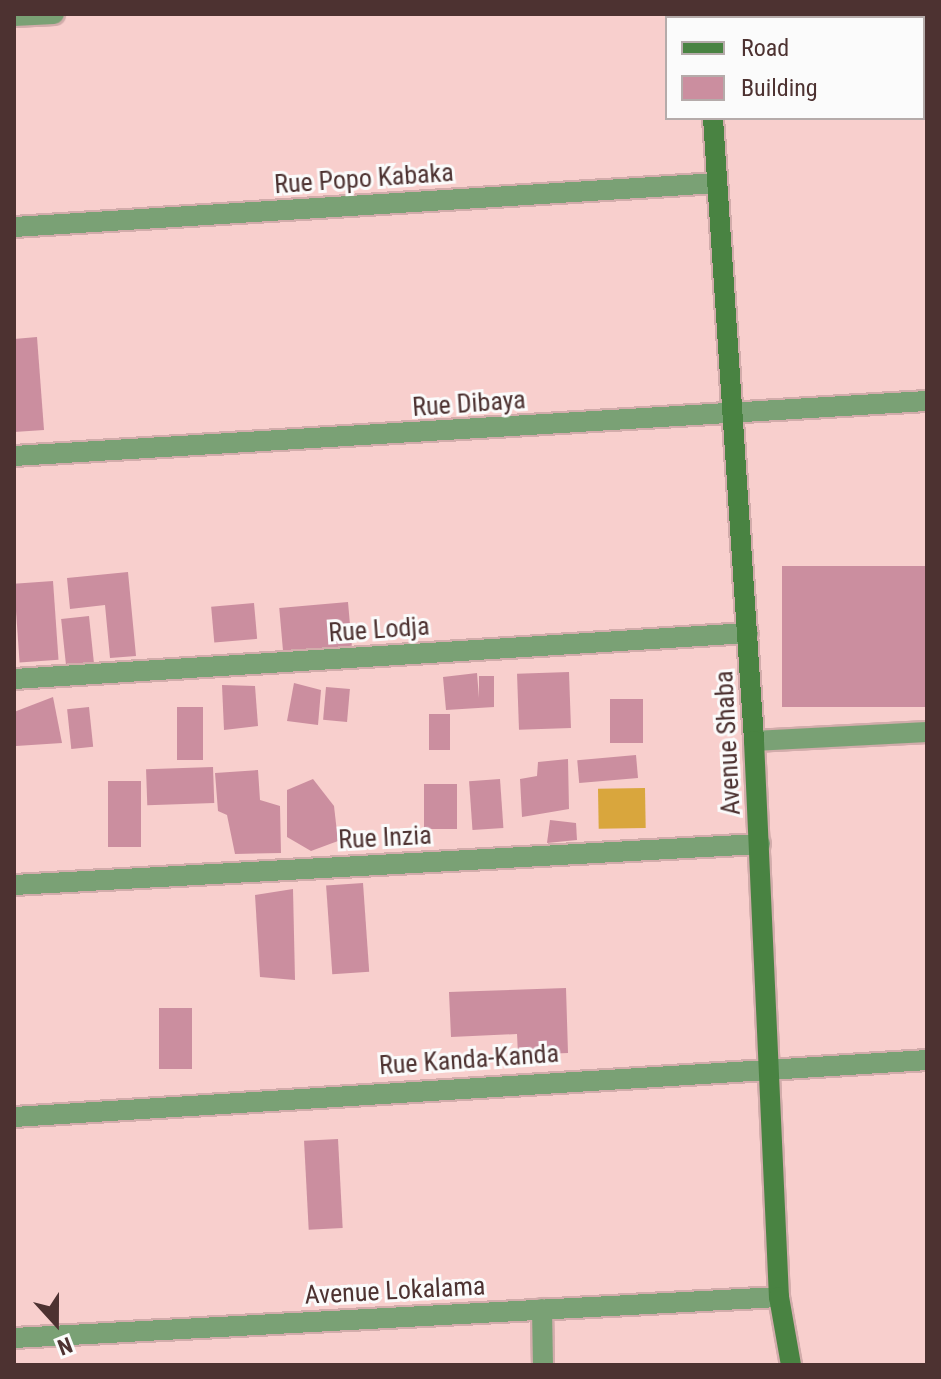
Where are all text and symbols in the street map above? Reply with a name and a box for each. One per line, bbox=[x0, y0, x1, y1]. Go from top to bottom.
legend bbox=[665, 16, 925, 120]
text: Road bbox=[741, 34, 789, 62]
text: Building bbox=[741, 74, 818, 102]
street label: Rue Popo Kabaka bbox=[273, 157, 455, 201]
street label: Rue Dibaya bbox=[411, 384, 527, 424]
street label: Rue Lodja bbox=[327, 611, 431, 649]
street label: Avenue Shaba bbox=[709, 670, 747, 816]
street label: Rue Inzia bbox=[338, 820, 432, 856]
street label: Rue Kanda-Kanda bbox=[378, 1038, 560, 1082]
street label: Avenue Lokalama bbox=[304, 1271, 486, 1311]
north arrow bbox=[16, 1283, 96, 1363]
text: N bbox=[54, 1332, 76, 1360]

